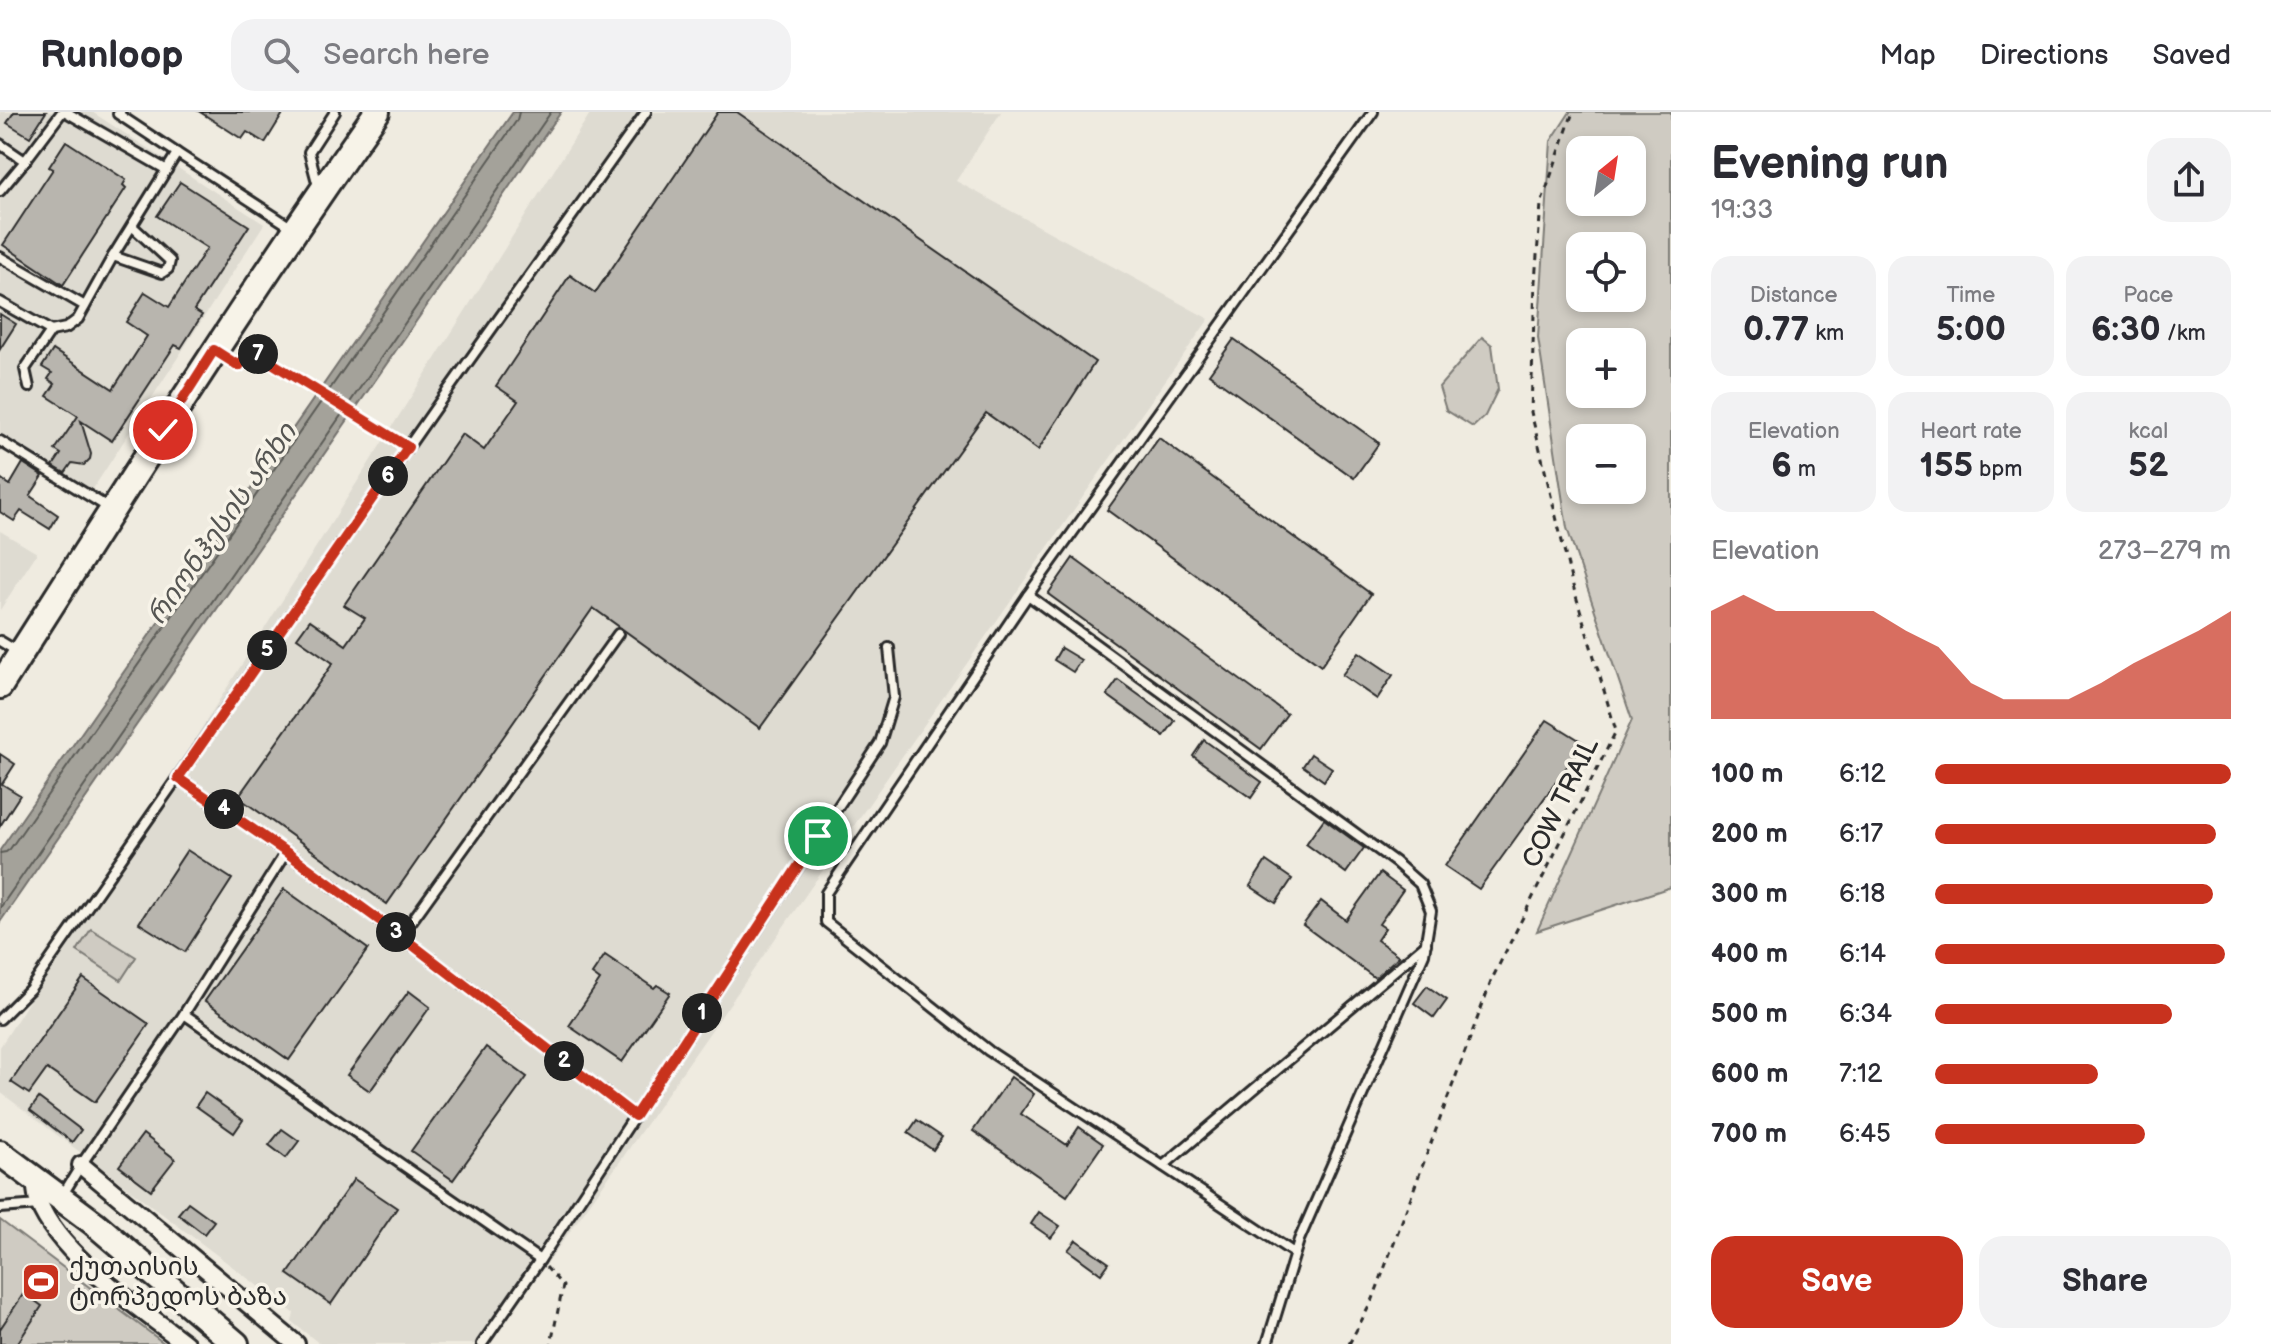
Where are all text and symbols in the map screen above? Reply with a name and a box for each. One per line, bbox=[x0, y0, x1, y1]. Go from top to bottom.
search box bbox=[231, 19, 791, 91]
text: Runloop bbox=[40, 33, 183, 78]
icon: search bbox=[259, 33, 303, 77]
text: Search here bbox=[323, 37, 489, 73]
text: Map bbox=[1879, 39, 1936, 72]
text: Directions bbox=[1980, 39, 2108, 72]
text: Saved bbox=[2152, 39, 2231, 72]
north arrow bbox=[1566, 136, 1646, 216]
map controls bbox=[1566, 136, 1646, 504]
text: Evening run bbox=[1711, 138, 1948, 191]
button: share bbox=[2147, 138, 2231, 222]
text: 19:33 bbox=[1711, 195, 1773, 226]
button: locate bbox=[1566, 232, 1646, 312]
text: Distance bbox=[1750, 282, 1838, 309]
text: Time bbox=[1947, 282, 1995, 309]
text: Pace bbox=[2123, 282, 2173, 309]
text: 0.77 bbox=[1743, 309, 1809, 350]
text: 5:00 bbox=[1936, 309, 2006, 350]
text: 6:30 bbox=[2091, 309, 2161, 350]
text: km bbox=[1809, 320, 1844, 347]
text: /km bbox=[2161, 320, 2206, 347]
button: + bbox=[1566, 328, 1646, 408]
pin: 7 bbox=[238, 334, 278, 374]
text: 7 bbox=[252, 340, 264, 367]
pin bbox=[129, 396, 197, 464]
icon: check bbox=[141, 408, 185, 452]
water label: რიონჰესის არხი bbox=[140, 416, 305, 631]
text: Elevation bbox=[1748, 418, 1840, 445]
text: Heart rate bbox=[1920, 418, 2022, 445]
text: kcal bbox=[2129, 418, 2168, 445]
button: − bbox=[1566, 424, 1646, 504]
text: 6 bbox=[1771, 445, 1792, 486]
text: 155 bbox=[1920, 445, 1973, 486]
text: 52 bbox=[2128, 445, 2168, 486]
pin: 6 bbox=[368, 456, 408, 496]
text: m bbox=[1792, 456, 1816, 483]
text: bpm bbox=[1973, 456, 2022, 483]
text: 6 bbox=[381, 462, 395, 489]
text: Elevation bbox=[1711, 536, 1819, 567]
text: 273–279 m bbox=[2098, 536, 2231, 567]
pin: 5 bbox=[247, 630, 287, 670]
text: 5 bbox=[261, 636, 273, 663]
street label: COW TRAIL bbox=[1516, 733, 1606, 873]
text: 100 m bbox=[1711, 759, 1784, 790]
text: 6:12 bbox=[1839, 759, 1886, 790]
pin: 4 bbox=[204, 789, 244, 829]
text: 4 bbox=[218, 795, 230, 822]
pin bbox=[784, 802, 852, 870]
icon: arrive bbox=[796, 814, 840, 858]
text: 200 m bbox=[1711, 819, 1788, 850]
text: 6:17 bbox=[1839, 819, 1883, 850]
text: 300 m bbox=[1711, 879, 1788, 910]
text: 6:18 bbox=[1839, 879, 1885, 910]
pin: 3 bbox=[376, 912, 416, 952]
text: 3 bbox=[390, 918, 402, 945]
text: 400 m bbox=[1711, 939, 1788, 970]
text: 6:14 bbox=[1839, 939, 1886, 970]
pin: 1 bbox=[682, 993, 722, 1033]
text: 1 bbox=[697, 999, 707, 1026]
text: 500 m bbox=[1711, 999, 1788, 1030]
text: 6:34 bbox=[1839, 999, 1892, 1030]
pin: 2 bbox=[544, 1041, 584, 1081]
text: 2 bbox=[557, 1047, 571, 1074]
text: 600 m bbox=[1711, 1059, 1788, 1090]
text: 7:12 bbox=[1839, 1059, 1882, 1090]
text: 700 m bbox=[1711, 1119, 1787, 1150]
text: 6:45 bbox=[1839, 1119, 1891, 1150]
button: Save bbox=[1711, 1236, 1963, 1328]
button: Share bbox=[1979, 1236, 2231, 1328]
place label: ქუთაისის ტორპედოს ბაზა bbox=[69, 1252, 287, 1313]
sports icon: ქუთაისის ტორპედოს ბაზა bbox=[20, 1261, 62, 1303]

